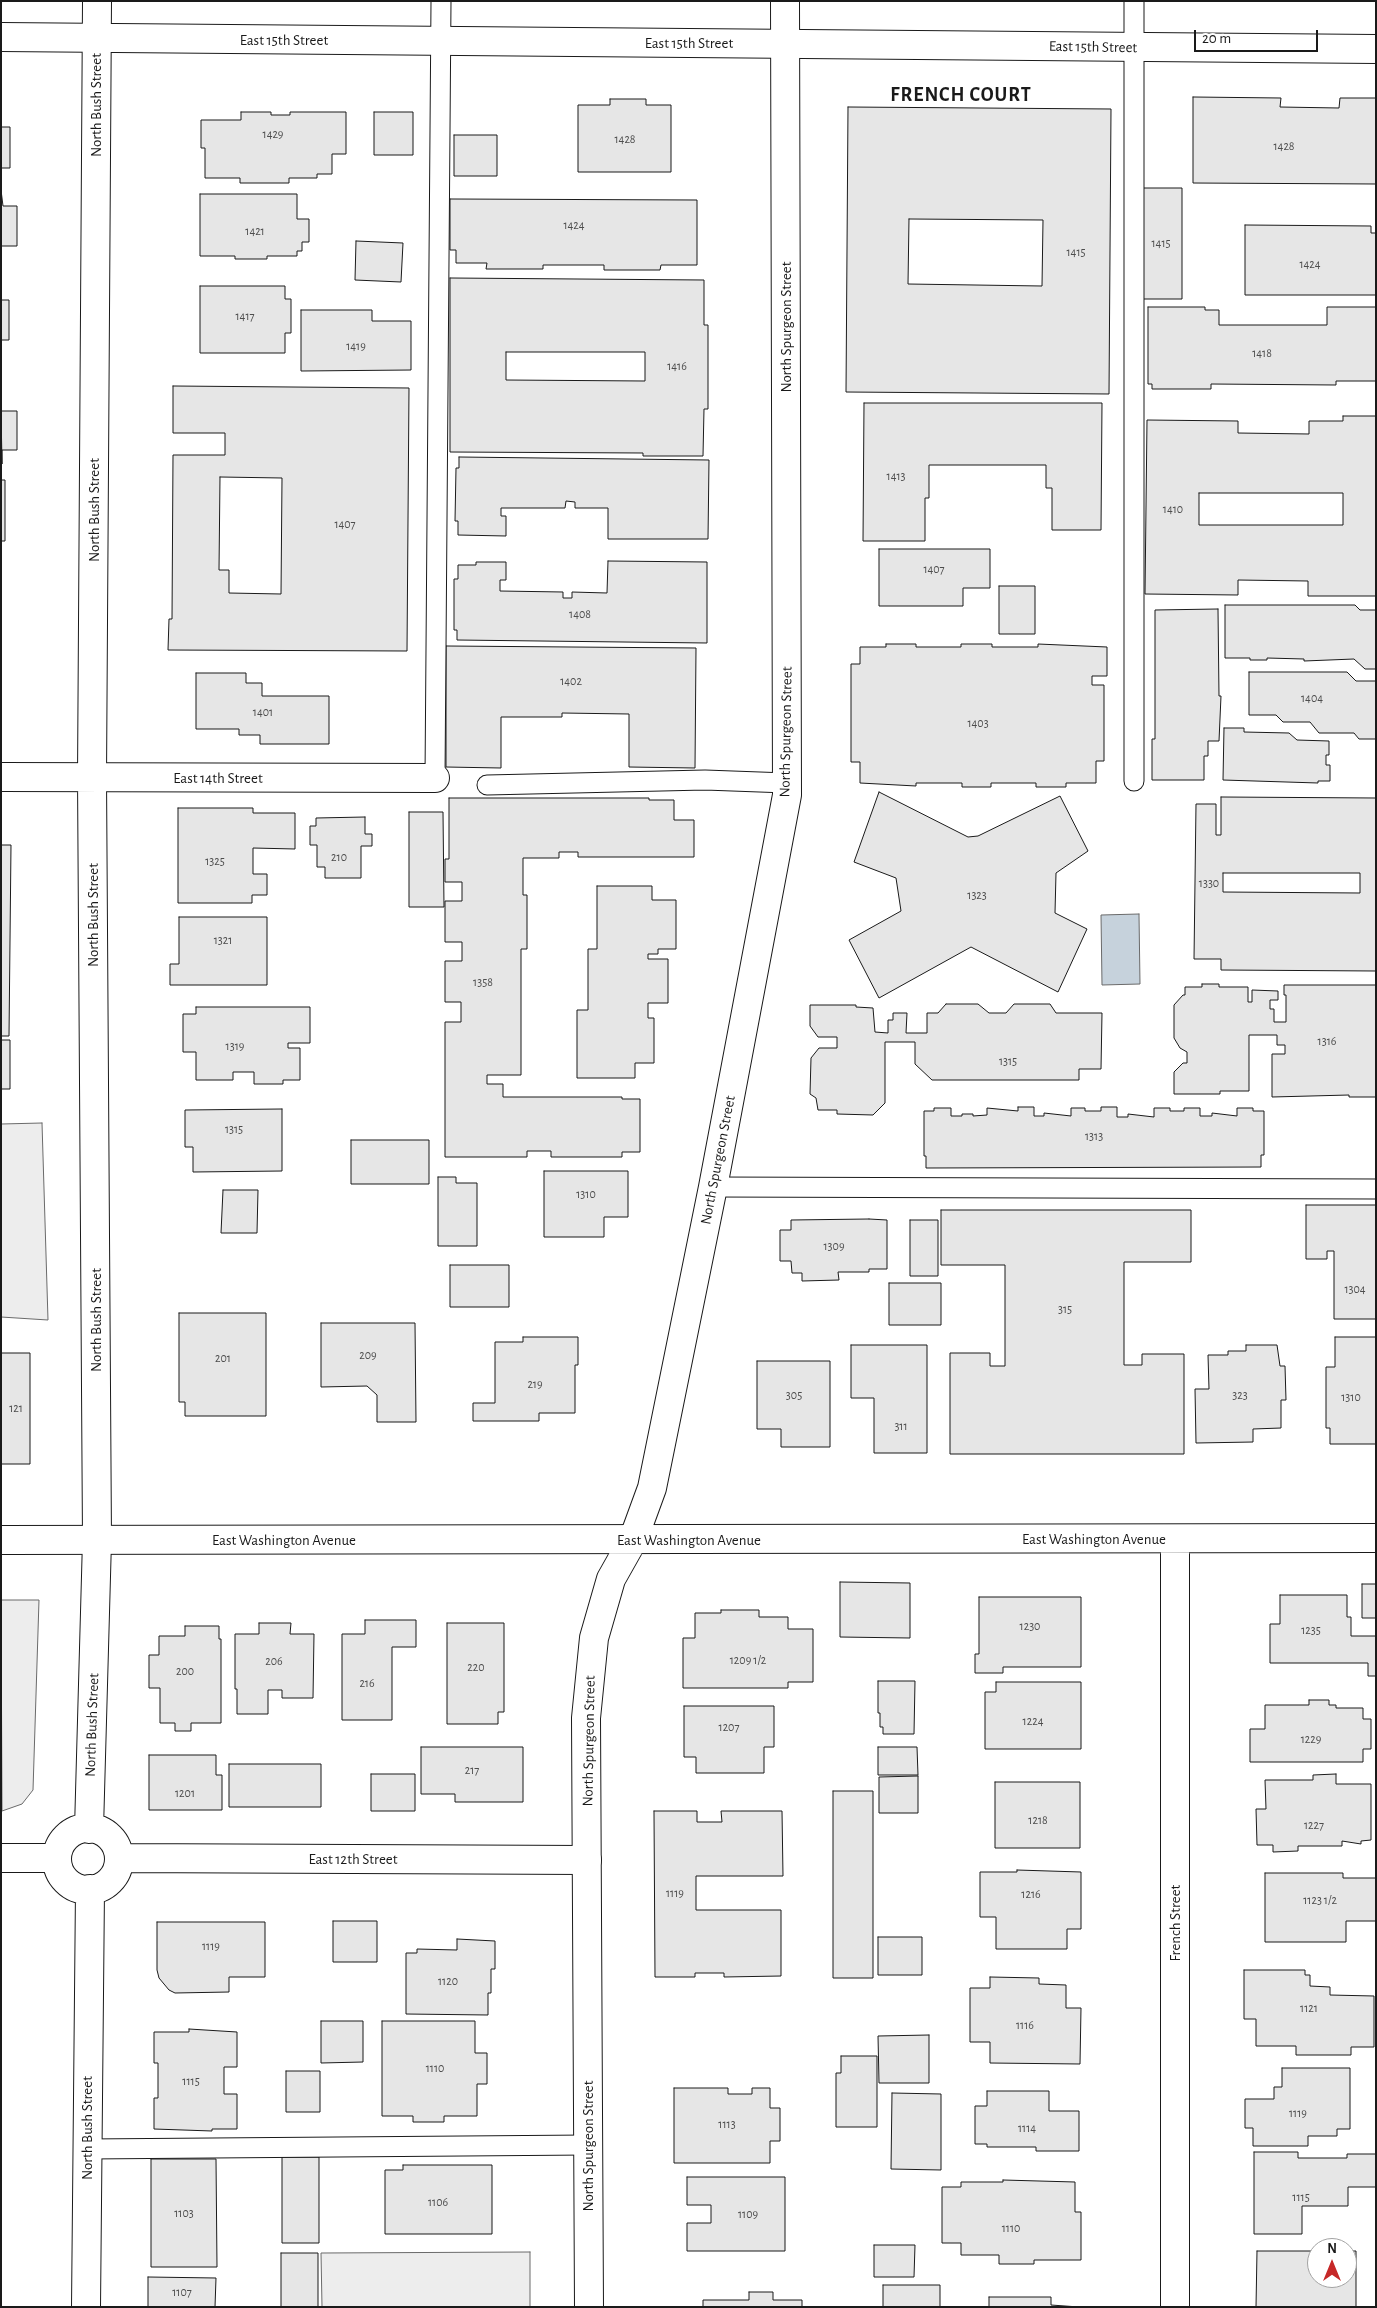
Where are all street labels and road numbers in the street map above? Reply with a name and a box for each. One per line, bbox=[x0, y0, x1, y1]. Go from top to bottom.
street label: East 15th Street bbox=[240, 31, 328, 49]
street label: East 15th Street bbox=[645, 34, 733, 52]
street label: East 15th Street bbox=[1049, 37, 1137, 57]
street label: North Bush Street bbox=[87, 53, 105, 157]
street label: North Spurgeon Street bbox=[777, 261, 795, 393]
street label: North Bush Street bbox=[85, 458, 103, 562]
street label: North Spurgeon Street bbox=[776, 666, 796, 798]
street label: East 14th Street bbox=[173, 769, 263, 787]
street label: North Bush Street bbox=[84, 863, 102, 967]
street label: North Spurgeon Street bbox=[697, 1094, 739, 1226]
street label: North Bush Street bbox=[87, 1268, 105, 1372]
street label: East Washington Avenue bbox=[1022, 1530, 1166, 1548]
street label: East Washington Avenue bbox=[212, 1531, 356, 1549]
street label: East Washington Avenue bbox=[617, 1531, 761, 1549]
street label: North Bush Street bbox=[81, 1673, 103, 1777]
street label: North Spurgeon Street bbox=[579, 1675, 599, 1807]
street label: East 12th Street bbox=[308, 1850, 398, 1868]
street label: French Street bbox=[1166, 1885, 1184, 1961]
street label: North Bush Street bbox=[78, 2076, 96, 2180]
street label: North Spurgeon Street bbox=[579, 2080, 597, 2212]

